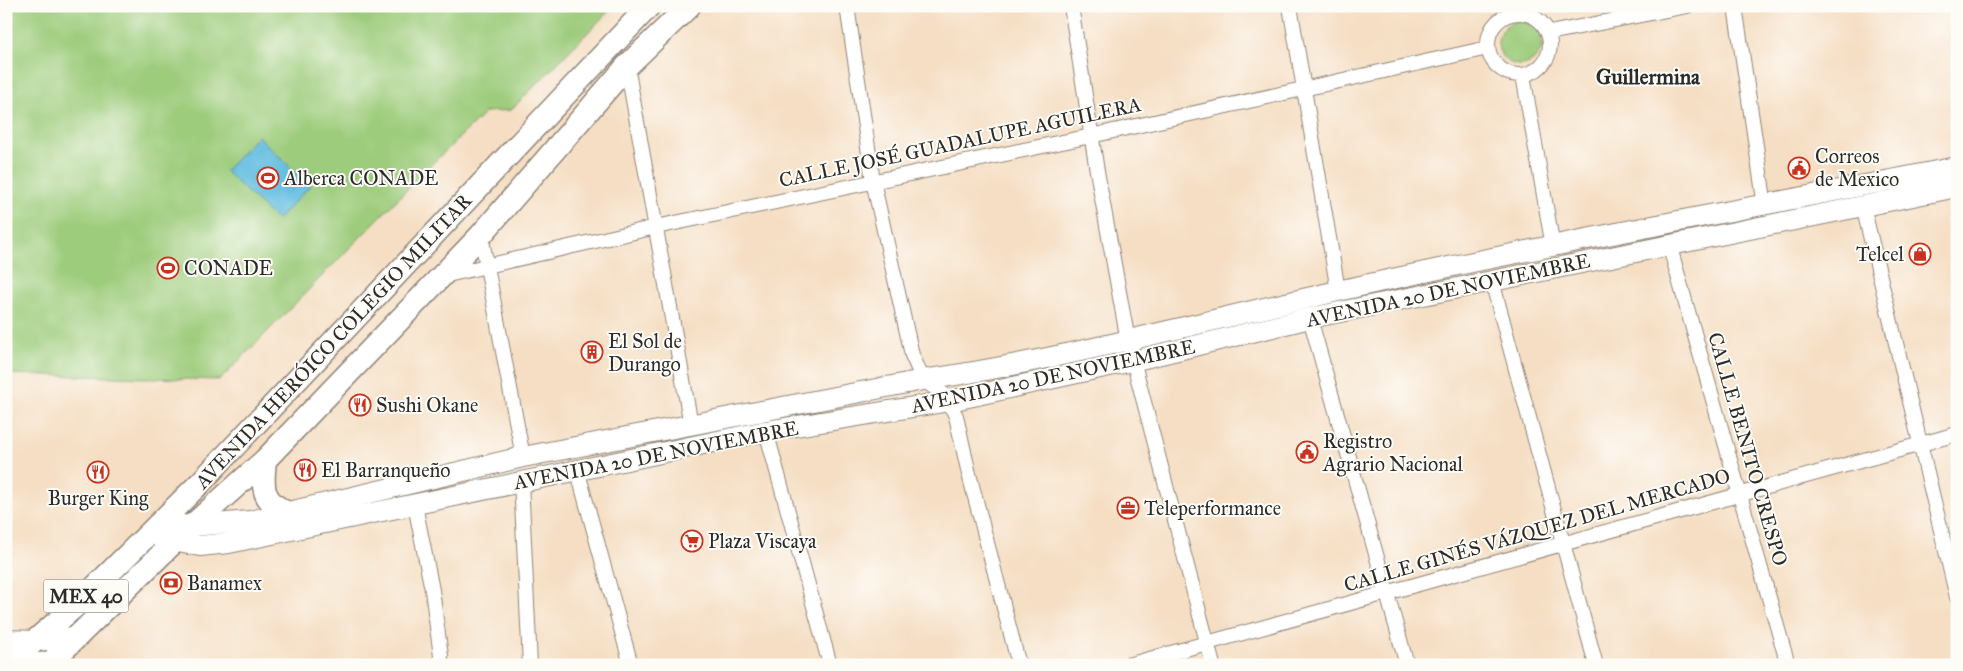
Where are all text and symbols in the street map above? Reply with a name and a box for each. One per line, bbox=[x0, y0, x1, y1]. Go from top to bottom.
district label: Guillermina bbox=[1596, 64, 1701, 90]
street label: CALLE JOSÉ GUADALUPE AGUILERA bbox=[776, 90, 1144, 193]
place label: Correos de Mexico bbox=[1815, 144, 1899, 191]
public building icon: Correos de Mexico bbox=[1787, 156, 1811, 180]
sports icon: Alberca CONADE bbox=[256, 166, 280, 190]
place label: Alberca CONADE bbox=[283, 166, 438, 190]
street label: AVENIDA HERÓICO COLEGIO MILITAR bbox=[188, 187, 477, 494]
place label: Telcel bbox=[1856, 242, 1905, 266]
shop icon: Telcel bbox=[1908, 242, 1932, 266]
street label: AVENIDA 20 DE NOVIEMBRE bbox=[1303, 248, 1592, 332]
sports icon: CONADE bbox=[156, 256, 180, 280]
place label: CONADE bbox=[184, 256, 273, 280]
place label: El Sol de Durango bbox=[608, 329, 682, 377]
street label: CALLE BENITO CRESPO bbox=[1703, 330, 1793, 568]
street label: AVENIDA 20 DE NOVIEMBRE bbox=[908, 334, 1197, 418]
building icon: El Sol de Durango bbox=[580, 340, 604, 364]
restaurant icon: Sushi Okane bbox=[348, 393, 372, 417]
place label: Sushi Okane bbox=[376, 393, 478, 417]
street label: AVENIDA 20 DE NOVIEMBRE bbox=[511, 416, 800, 495]
place label: Registro Agrario Nacional bbox=[1322, 429, 1463, 477]
public building icon: Registro Agrario Nacional bbox=[1295, 440, 1319, 464]
restaurant icon: El Barranqueño bbox=[293, 458, 317, 482]
place label: El Barranqueño bbox=[321, 458, 451, 483]
restaurant icon: Burger King bbox=[86, 460, 110, 484]
street label: CALLE GINÉS VÁZQUEZ DEL MERCADO bbox=[1341, 461, 1733, 597]
place label: Burger King bbox=[48, 486, 149, 511]
office icon: Teleperformance bbox=[1116, 496, 1140, 520]
place label: Teleperformance bbox=[1144, 496, 1281, 520]
supermarket icon: Plaza Viscaya bbox=[680, 529, 704, 553]
place label: Plaza Viscaya bbox=[708, 529, 817, 553]
bank icon: Banamex bbox=[159, 571, 183, 595]
place label: Banamex bbox=[187, 571, 262, 595]
road number: MEX 40 bbox=[44, 580, 128, 612]

